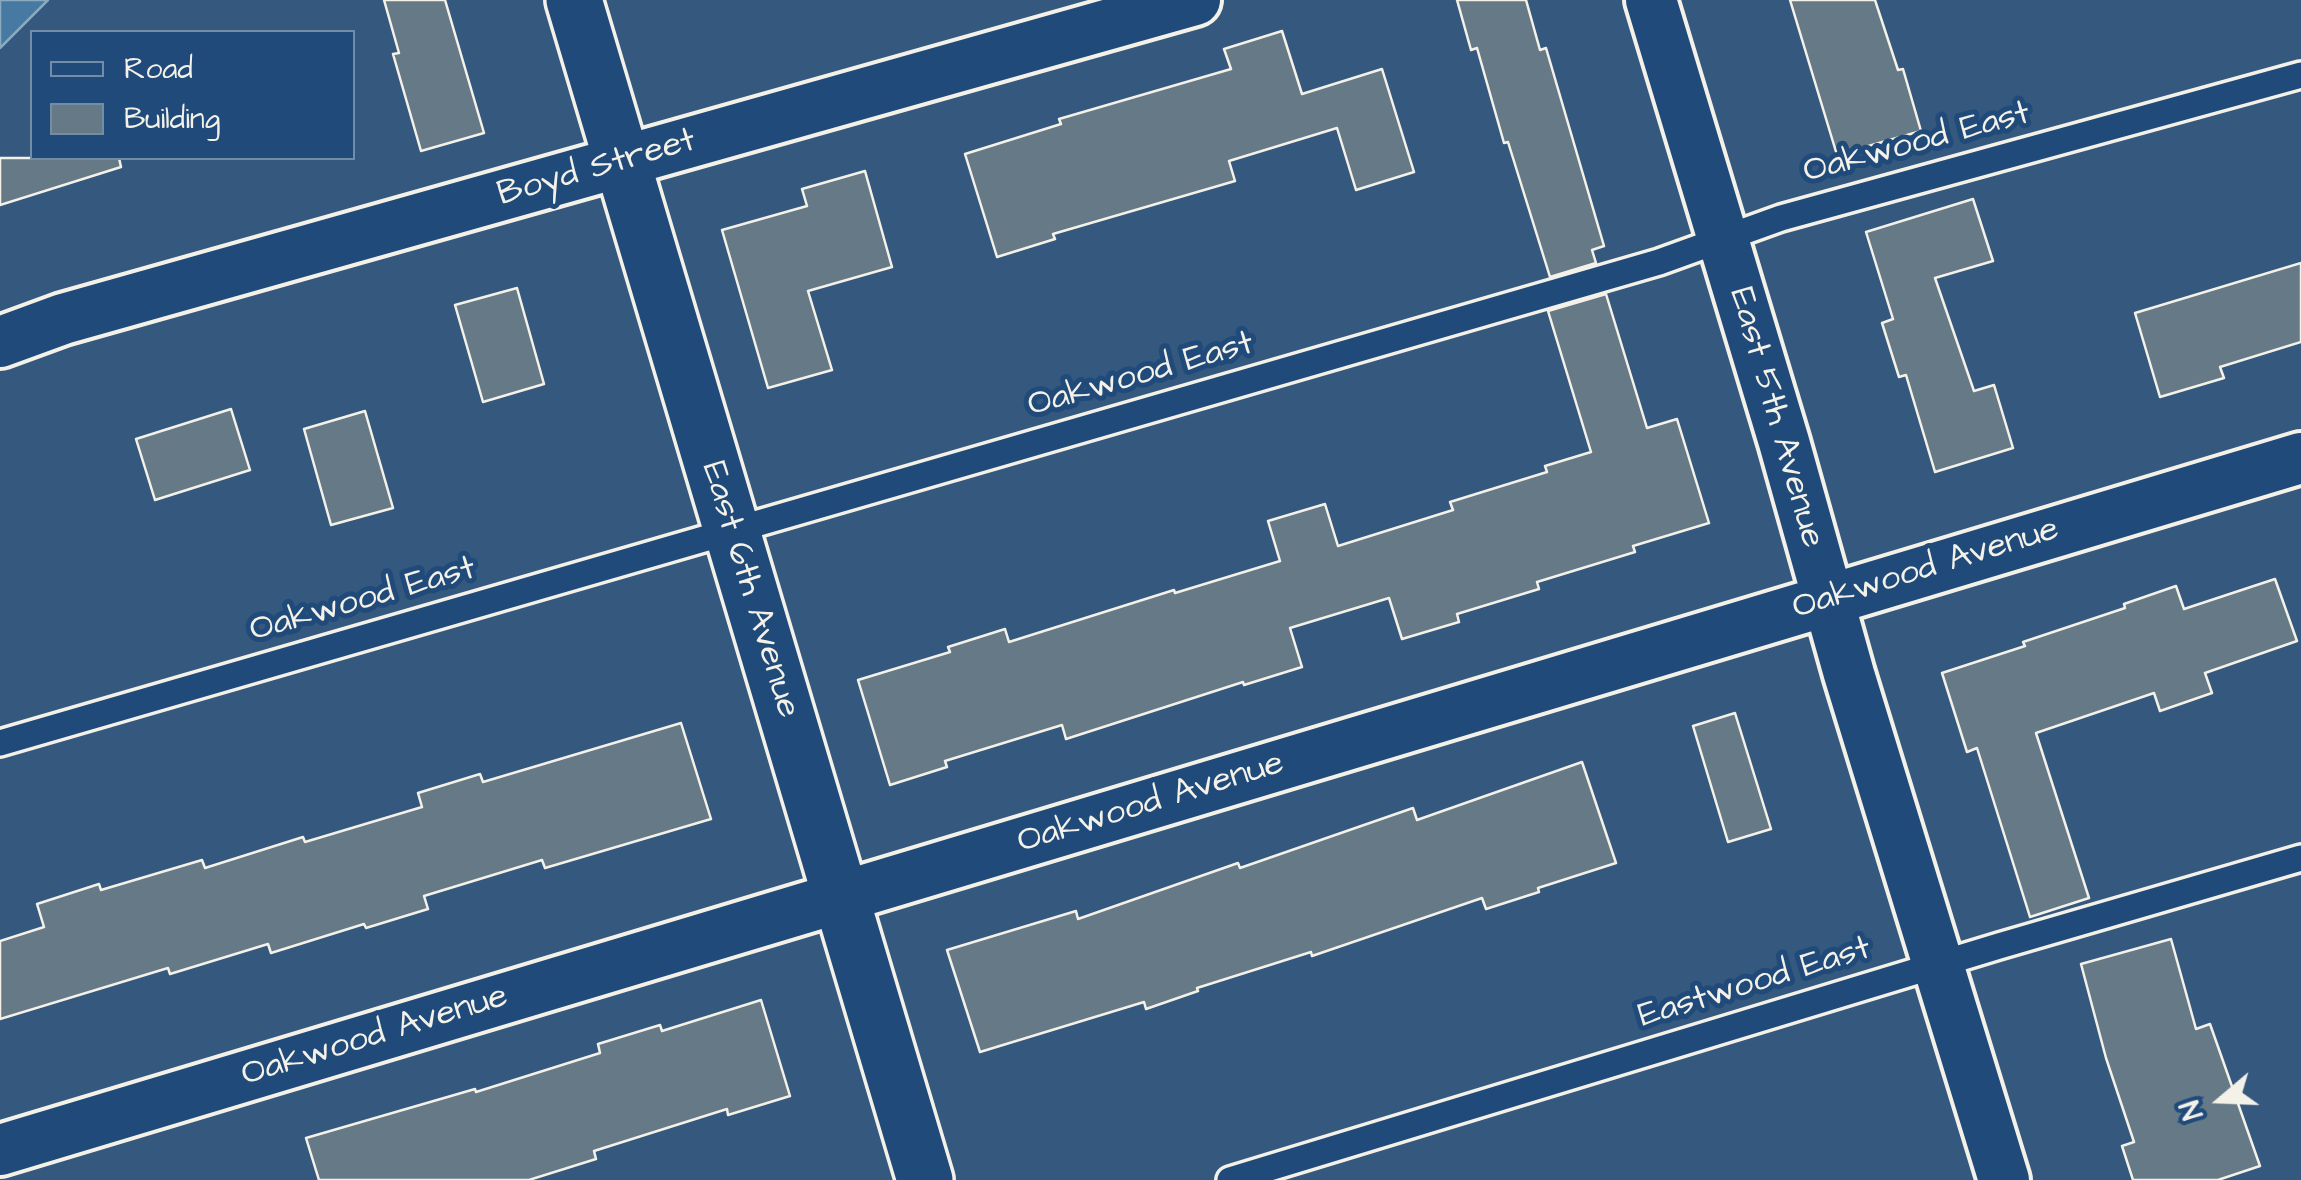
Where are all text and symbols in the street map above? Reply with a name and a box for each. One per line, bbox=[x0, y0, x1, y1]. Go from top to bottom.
legend bbox=[30, 30, 355, 160]
text: Road bbox=[124, 48, 193, 90]
street label: Oakwood East bbox=[1799, 94, 2035, 194]
text: Building bbox=[124, 98, 220, 140]
street label: Boyd Street bbox=[493, 121, 701, 217]
street label: East 5th Avenue bbox=[1718, 283, 1832, 553]
street label: Oakwood East bbox=[1023, 324, 1259, 428]
street label: East 6th Avenue bbox=[690, 457, 808, 723]
street label: Oakwood Avenue bbox=[1788, 510, 2064, 630]
street label: Oakwood East bbox=[245, 549, 481, 653]
street label: Oakwood Avenue bbox=[1013, 744, 1289, 864]
street label: Eastwood East bbox=[1634, 929, 1876, 1039]
street label: Oakwood Avenue bbox=[237, 977, 513, 1097]
north arrow bbox=[2171, 1050, 2271, 1150]
text: N bbox=[2171, 1095, 2213, 1125]

